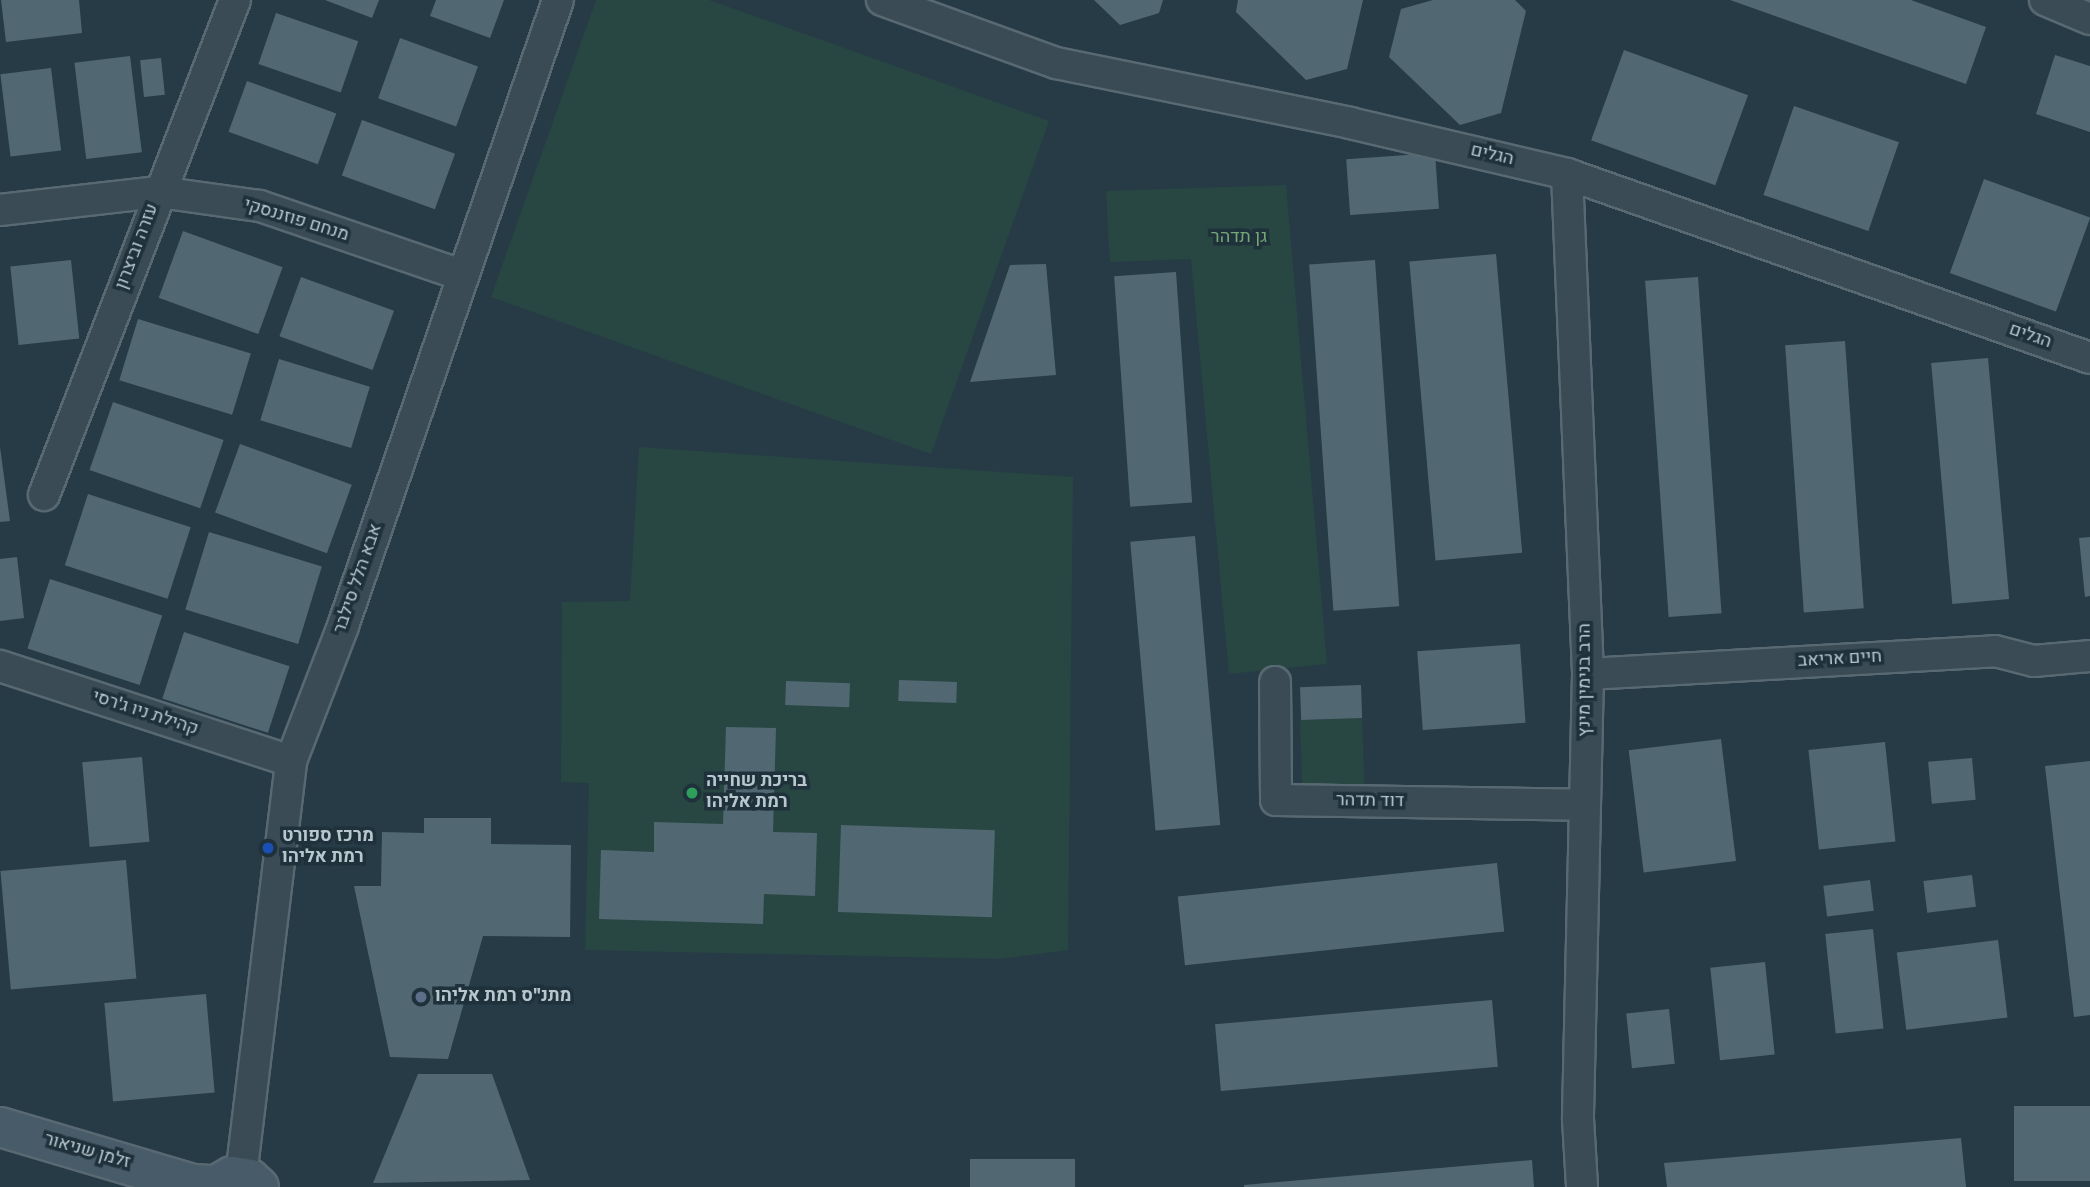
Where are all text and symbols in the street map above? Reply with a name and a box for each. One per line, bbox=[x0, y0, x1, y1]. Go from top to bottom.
street label: הגלים bbox=[1468, 141, 1516, 171]
street label: מנחם פוזננסקי bbox=[241, 195, 351, 247]
street label: עזרה וביצרון bbox=[112, 201, 164, 293]
park label: גן תדהר bbox=[1211, 227, 1267, 249]
street label: הגלים bbox=[2006, 320, 2054, 354]
street label: אבא הלל סילבר bbox=[330, 521, 388, 637]
street label: הרב בנימין מינץ bbox=[1575, 623, 1597, 737]
street label: חיים אריאב bbox=[1797, 647, 1883, 673]
street label: קהילת ניו ג'רסי bbox=[89, 687, 201, 741]
place label: בריכת שחייה רמת אליהו bbox=[706, 772, 807, 814]
marker: בריכת שחייה רמת אליהו bbox=[684, 785, 700, 801]
street label: דוד תדהר bbox=[1336, 791, 1404, 813]
place label: מרכז ספורט רמת אליהו bbox=[282, 827, 374, 870]
marker: מרכז ספורט רמת אליהו bbox=[260, 840, 276, 856]
place label: מתנ"ס רמת אליהו bbox=[435, 986, 572, 1008]
marker: מתנ"ס רמת אליהו bbox=[413, 989, 429, 1005]
street label: זלמן שניאור bbox=[42, 1129, 132, 1175]

